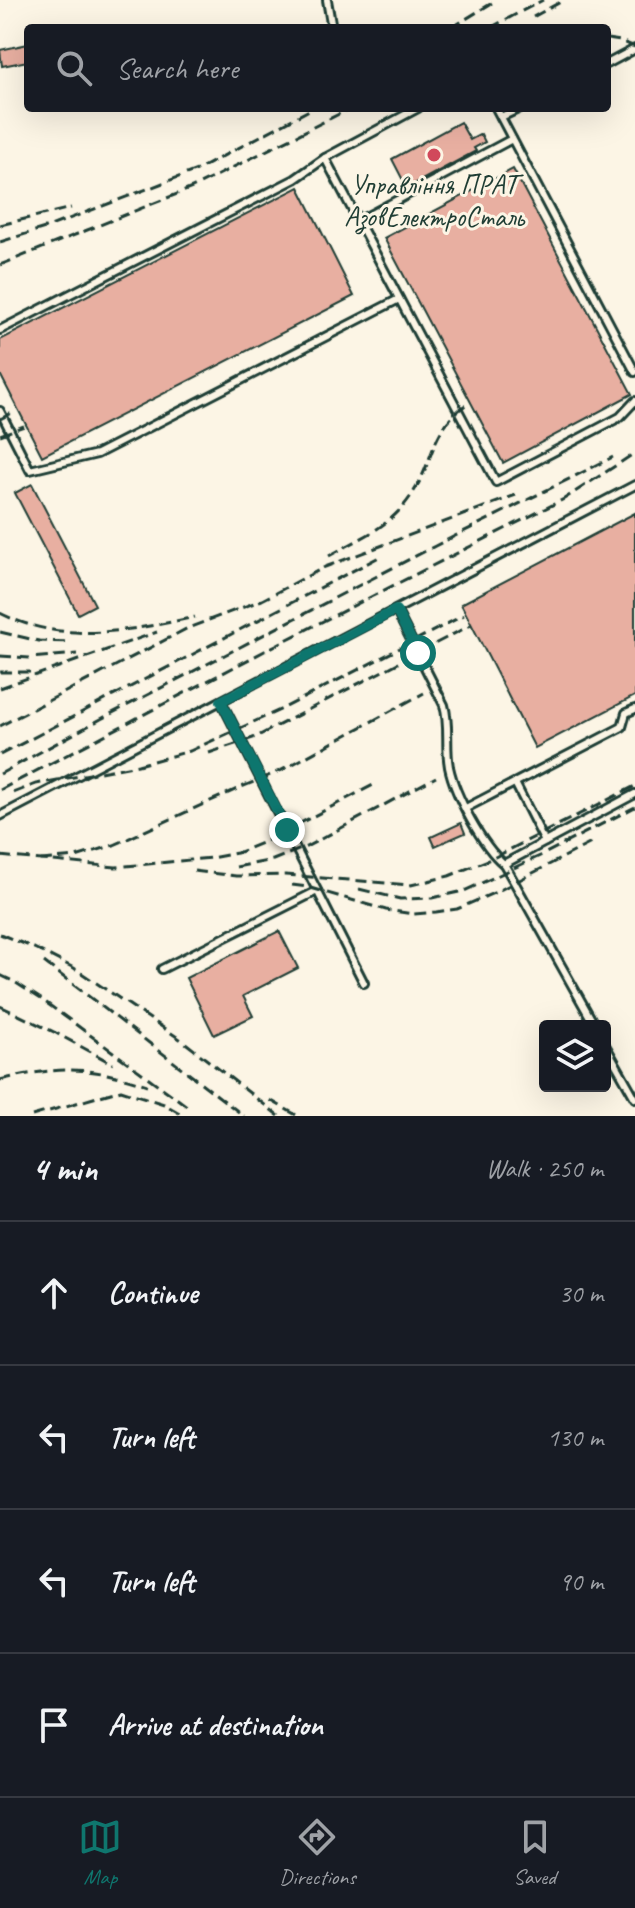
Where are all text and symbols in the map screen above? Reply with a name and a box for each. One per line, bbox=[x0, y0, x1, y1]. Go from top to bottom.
search box bbox=[24, 24, 611, 112]
icon: search bbox=[52, 46, 96, 90]
text: Search here bbox=[116, 49, 238, 87]
marker: Управління ПРАТ АзовЕлектроСталь bbox=[425, 146, 443, 164]
place label: Управління ПРАТ АзовЕлектроСталь bbox=[344, 167, 526, 235]
route start bbox=[400, 635, 436, 671]
route end bbox=[269, 812, 305, 848]
map controls bbox=[539, 1020, 611, 1092]
button: layers bbox=[539, 1020, 611, 1092]
text: 4 min bbox=[32, 1147, 97, 1190]
text: Walk · 250 m bbox=[486, 1152, 603, 1185]
icon: ahead bbox=[32, 1271, 76, 1315]
text: Continue bbox=[108, 1274, 198, 1312]
text: 30 m bbox=[559, 1277, 603, 1310]
icon: left bbox=[32, 1415, 76, 1459]
text: Turn left bbox=[108, 1418, 195, 1456]
text: 130 m bbox=[547, 1421, 603, 1454]
icon: left bbox=[32, 1559, 76, 1603]
text: Turn left bbox=[108, 1562, 195, 1600]
text: 90 m bbox=[559, 1565, 603, 1598]
icon: arrive bbox=[32, 1703, 76, 1747]
text: Arrive at destination bbox=[108, 1706, 323, 1744]
tab: Map bbox=[78, 1815, 122, 1891]
tab: Directions bbox=[279, 1815, 356, 1891]
tab: Saved bbox=[513, 1815, 557, 1891]

